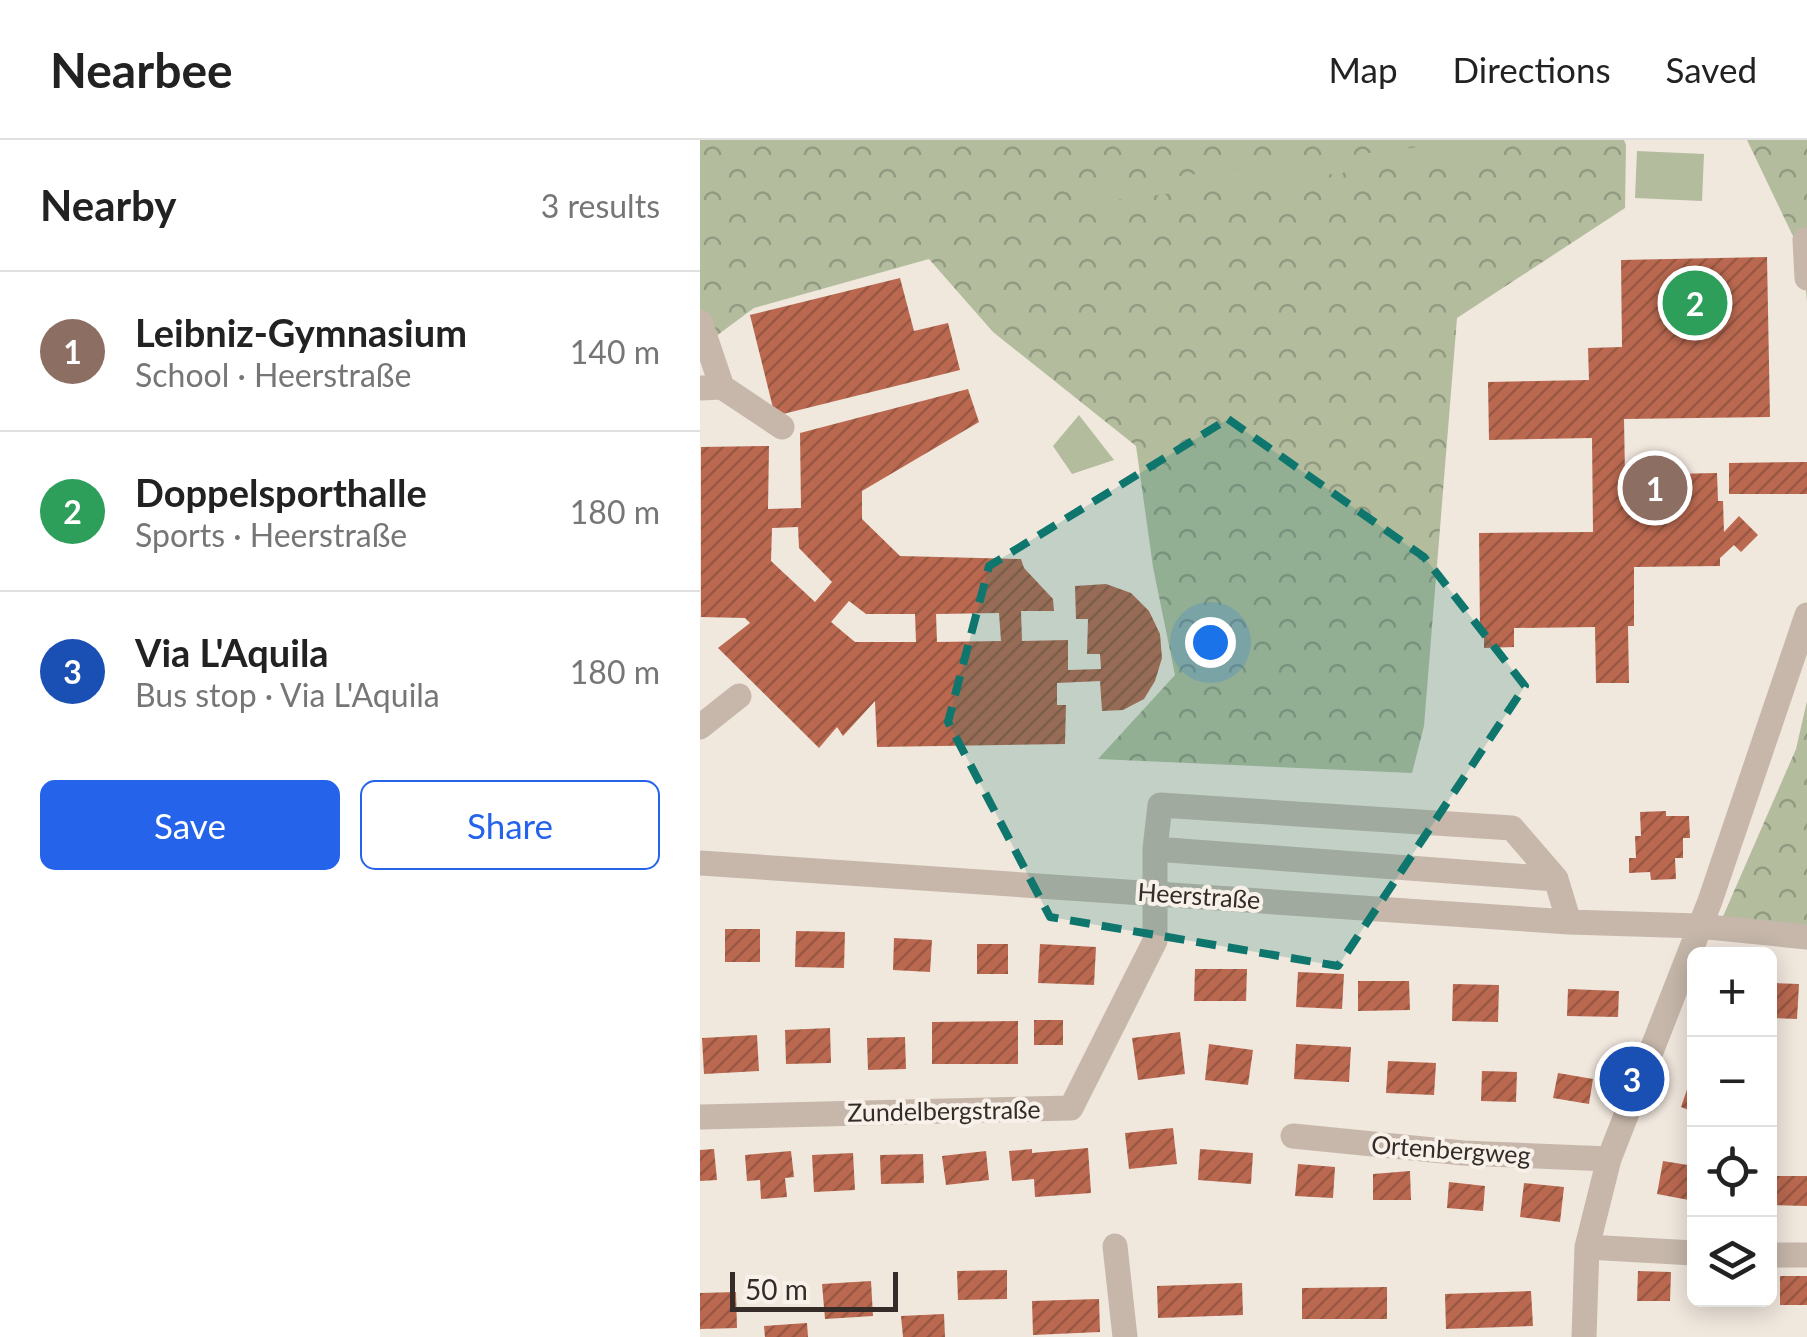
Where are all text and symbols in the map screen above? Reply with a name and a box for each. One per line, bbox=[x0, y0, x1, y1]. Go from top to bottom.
text: Nearbee bbox=[50, 41, 233, 98]
text: Map bbox=[1329, 48, 1398, 90]
text: Directions bbox=[1453, 48, 1611, 90]
text: Saved bbox=[1666, 48, 1757, 90]
text: Nearby bbox=[40, 180, 177, 230]
text: 3 results bbox=[541, 186, 660, 225]
pin: 2 bbox=[1662, 266, 1728, 340]
text: Leibniz-Gymnasium bbox=[135, 309, 467, 355]
text: 1 bbox=[63, 332, 82, 371]
text: 140 m bbox=[570, 332, 660, 371]
text: School · Heerstraße bbox=[135, 355, 411, 394]
pin: 1 bbox=[1622, 450, 1688, 526]
text: Doppelsporthalle bbox=[135, 469, 427, 515]
text: 2 bbox=[63, 492, 82, 531]
text: 180 m bbox=[570, 492, 660, 531]
text: Sports · Heerstraße bbox=[135, 515, 407, 554]
your location bbox=[1185, 617, 1236, 668]
text: Via L'Aquila bbox=[135, 629, 329, 675]
text: 3 bbox=[63, 652, 82, 691]
text: 180 m bbox=[570, 652, 660, 691]
text: Bus stop · Via L'Aquila bbox=[135, 675, 440, 714]
button: Save bbox=[40, 780, 340, 870]
button: Share bbox=[360, 780, 660, 870]
street label: Heerstraße bbox=[1137, 876, 1261, 914]
map controls bbox=[1687, 947, 1777, 1307]
button: + bbox=[1687, 947, 1777, 1037]
button: − bbox=[1687, 1037, 1777, 1127]
pin: 3 bbox=[1600, 1042, 1664, 1116]
street label: Zundelbergstraße bbox=[847, 1093, 1041, 1127]
button: locate bbox=[1687, 1127, 1777, 1217]
street label: Ortenbergweg bbox=[1370, 1128, 1532, 1170]
button: layers bbox=[1687, 1217, 1777, 1307]
scale bar bbox=[730, 1267, 898, 1312]
text: 50 m bbox=[745, 1272, 808, 1306]

